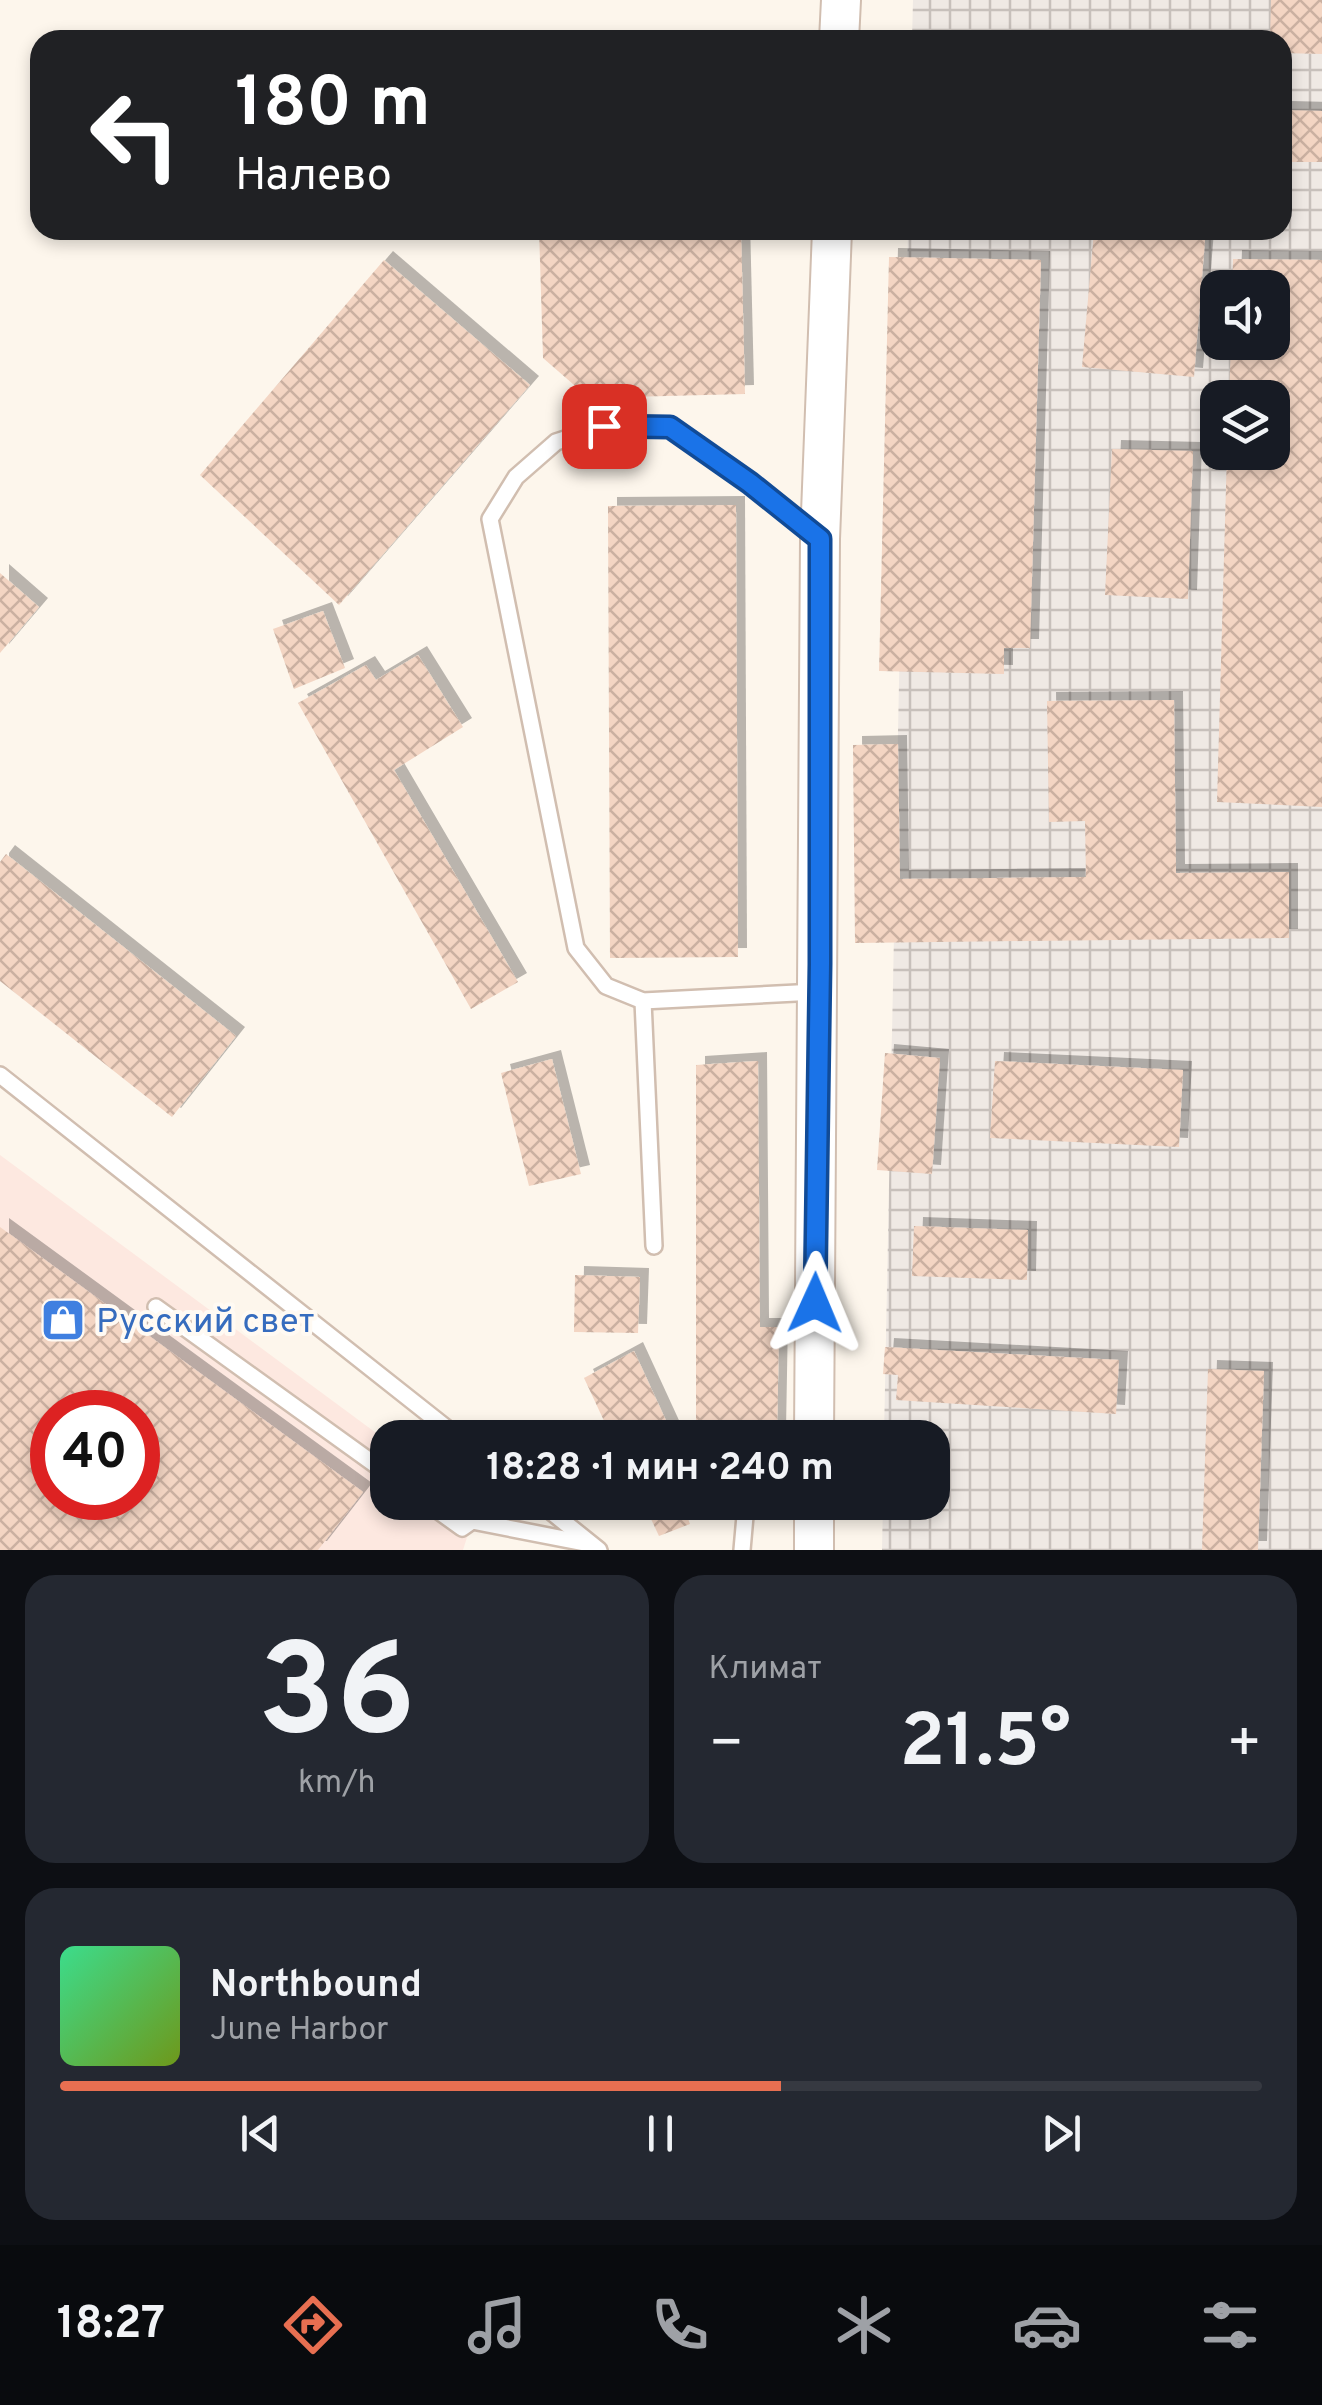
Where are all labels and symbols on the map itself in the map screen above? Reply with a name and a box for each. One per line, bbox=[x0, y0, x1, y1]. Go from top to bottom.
pin bbox=[562, 384, 647, 469]
position arrow bbox=[763, 1251, 867, 1355]
shop icon: Русский свет bbox=[40, 1297, 86, 1343]
place label: Русский свет bbox=[96, 1301, 315, 1345]
speed limit sign: 40 bbox=[30, 1390, 160, 1520]

